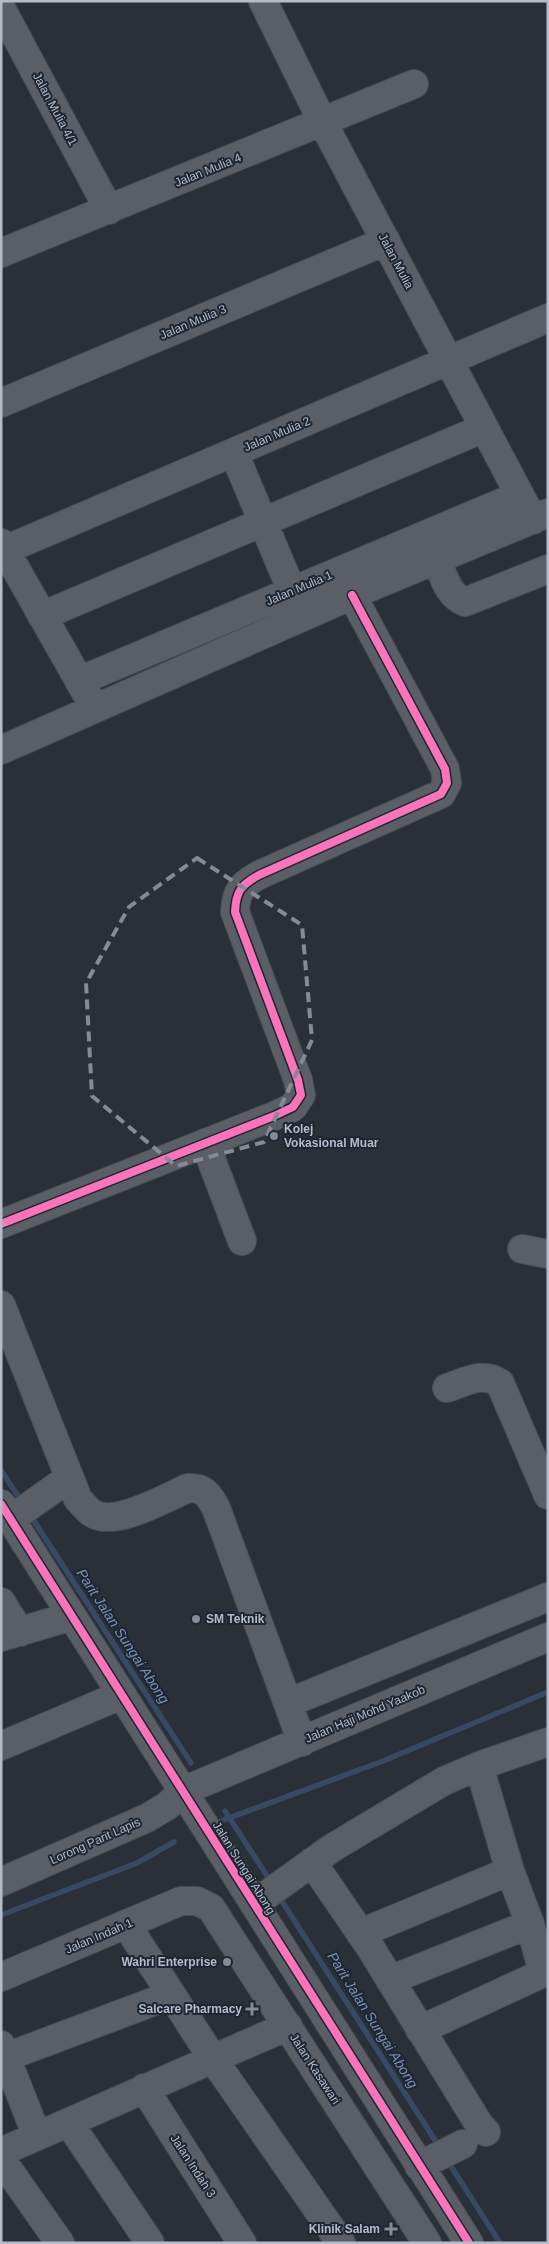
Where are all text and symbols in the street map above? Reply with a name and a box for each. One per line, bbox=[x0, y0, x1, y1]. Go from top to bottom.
street label: Jalan Mulia 4/1 bbox=[30, 70, 80, 148]
street label: Jalan Mulia 4 bbox=[173, 150, 244, 190]
street label: Jalan Mulia bbox=[376, 231, 417, 291]
street label: Jalan Mulia 3 bbox=[158, 302, 229, 342]
street label: Jalan Mulia 2 bbox=[242, 414, 313, 454]
street label: Jalan Mulia 1 bbox=[264, 568, 335, 608]
place label: Kolej Vokasional Muar bbox=[284, 1122, 379, 1150]
marker: Kolej Vokasional Muar bbox=[268, 1130, 280, 1142]
water label: Parit Jalan Sungai Abong bbox=[73, 1566, 173, 1707]
place label: SM Teknik bbox=[206, 1612, 265, 1626]
marker: SM Teknik bbox=[190, 1613, 202, 1625]
street label: Jalan Haji Mohd Yaakob bbox=[303, 1682, 427, 1746]
street label: Lorong Parit Lapis bbox=[48, 1815, 142, 1867]
street label: Jalan Sungai Abong bbox=[210, 1819, 278, 1917]
street label: Jalan Indah 1 bbox=[63, 1915, 135, 1957]
water label: Parit Jalan Sungai Abong bbox=[324, 1949, 422, 2091]
place label: Wahri Enterprise bbox=[121, 1955, 217, 1969]
marker: Wahri Enterprise bbox=[221, 1956, 233, 1968]
place label: Salcare Pharmacy bbox=[139, 2002, 242, 2016]
marker: Salcare Pharmacy bbox=[246, 2003, 258, 2015]
street label: Jalan Kasawari bbox=[287, 2031, 343, 2107]
street label: Jalan Indah 3 bbox=[168, 2132, 219, 2200]
place label: Klinik Salam bbox=[309, 2222, 380, 2236]
marker: Klinik Salam bbox=[384, 2222, 398, 2236]

